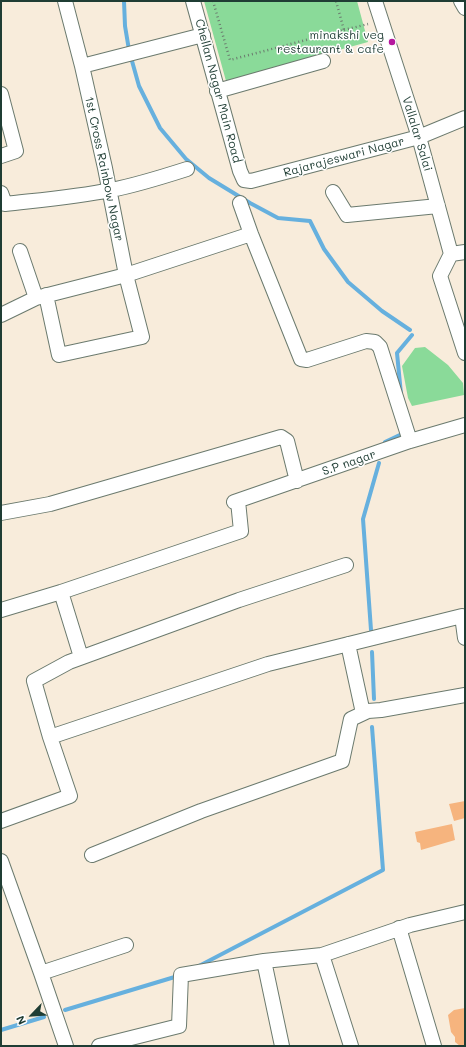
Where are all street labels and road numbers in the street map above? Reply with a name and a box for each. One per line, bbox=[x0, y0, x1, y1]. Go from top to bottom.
street label: Chellan Nagar Main Road bbox=[192, 17, 244, 165]
street label: 1st Cross Rainbow Nagar bbox=[82, 95, 126, 243]
street label: Vallalar Salai bbox=[399, 95, 435, 173]
street label: Rajarajeswari Nagar bbox=[282, 134, 406, 180]
street label: S.P nagar bbox=[320, 447, 378, 479]

